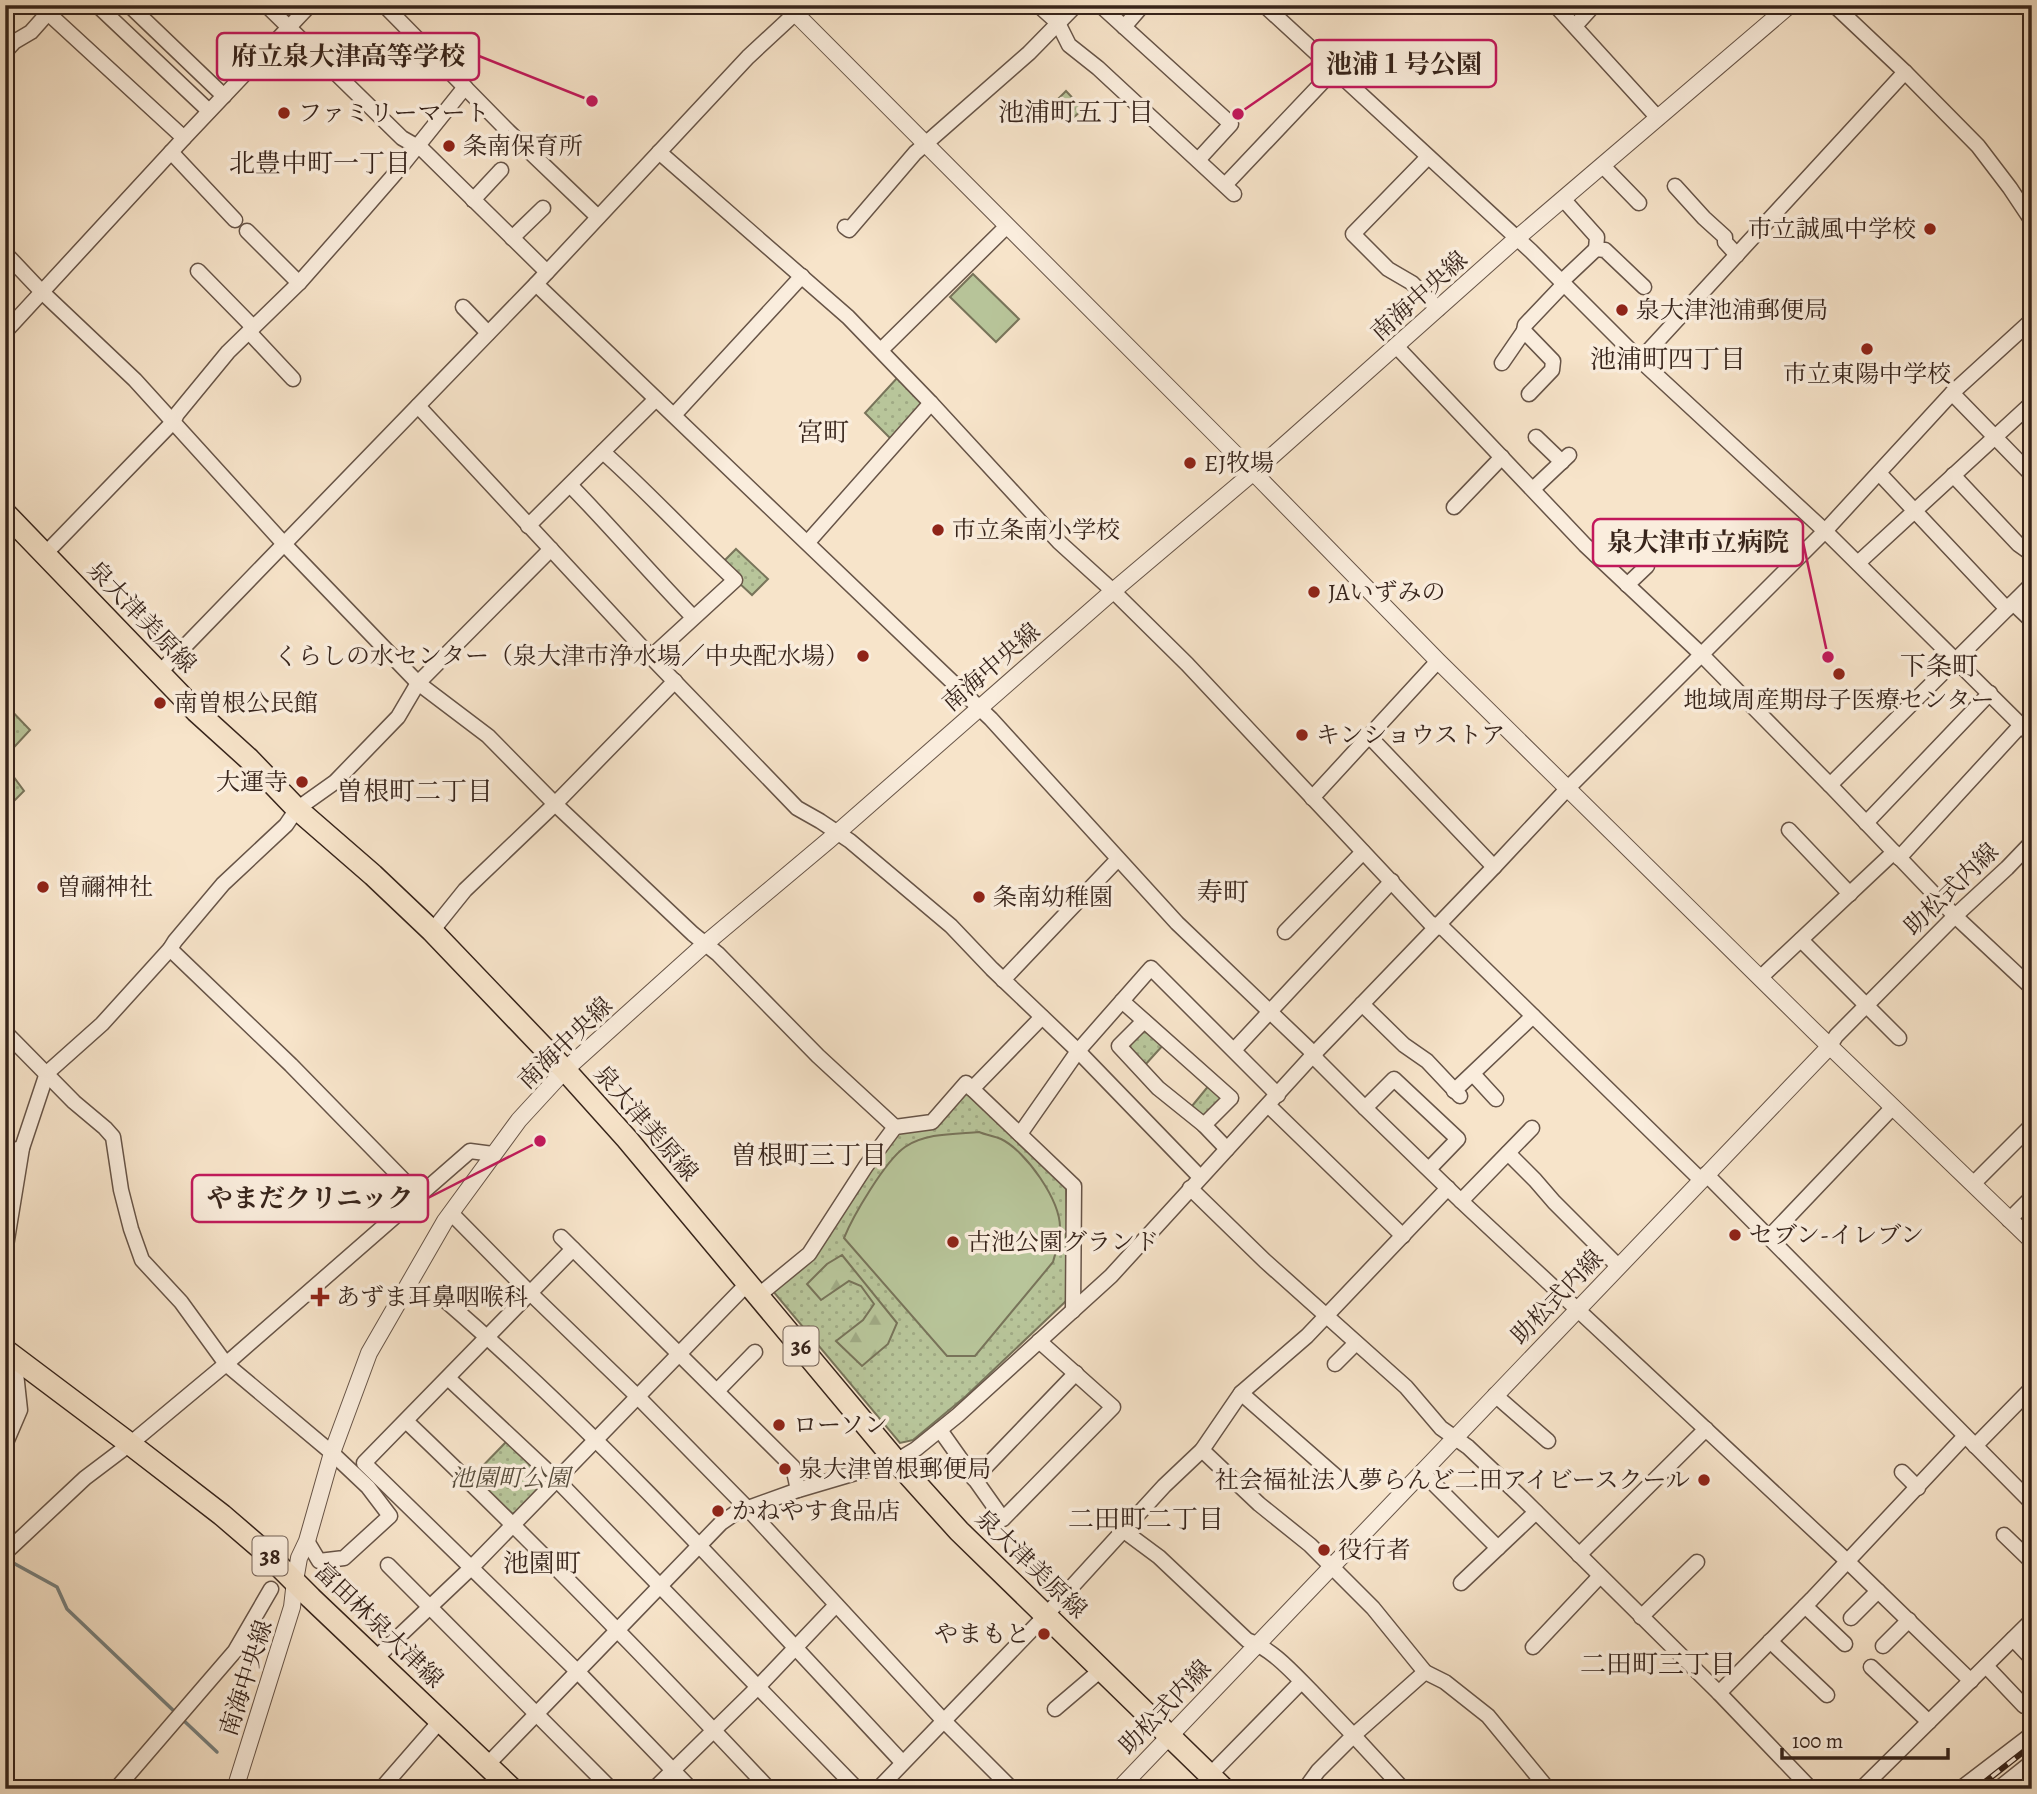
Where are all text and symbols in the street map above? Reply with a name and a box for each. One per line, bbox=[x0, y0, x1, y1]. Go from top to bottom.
callout: 府立泉大津高等学校 bbox=[217, 33, 479, 80]
text: 府立泉大津高等学校 bbox=[231, 39, 465, 74]
callout: 池浦１号公園 bbox=[1312, 40, 1496, 87]
text: 池浦１号公園 bbox=[1326, 47, 1482, 82]
district label: 池浦町五丁目 bbox=[998, 95, 1154, 130]
place label: ファミリーマート bbox=[298, 97, 490, 129]
marker: ファミリーマート bbox=[276, 105, 292, 121]
place label: 条南保育所 bbox=[463, 130, 583, 162]
marker: 条南保育所 bbox=[441, 138, 457, 154]
district label: 北豊中町一丁目 bbox=[229, 146, 411, 181]
place label: 市立誠風中学校 bbox=[1748, 213, 1916, 245]
marker: 市立誠風中学校 bbox=[1922, 221, 1938, 237]
street label: 南海中央線 bbox=[1364, 244, 1474, 348]
place label: 泉大津池浦郵便局 bbox=[1636, 294, 1828, 326]
marker: 泉大津池浦郵便局 bbox=[1614, 302, 1630, 318]
marker: 市立東陽中学校 bbox=[1859, 341, 1875, 357]
district label: 池浦町四丁目 bbox=[1590, 342, 1746, 377]
place label: 市立東陽中学校 bbox=[1783, 358, 1951, 390]
district label: 宮町 bbox=[797, 415, 849, 450]
place label: EJ牧場 bbox=[1204, 447, 1274, 479]
marker: EJ牧場 bbox=[1182, 455, 1198, 471]
place label: 市立条南小学校 bbox=[952, 514, 1120, 546]
callout: 泉大津市立病院 bbox=[1593, 519, 1803, 566]
marker: 市立条南小学校 bbox=[930, 522, 946, 538]
text: 泉大津市立病院 bbox=[1607, 525, 1789, 560]
street label: 泉大津美原線 bbox=[80, 554, 204, 680]
place label: JAいずみの bbox=[1328, 576, 1446, 608]
marker: JAいずみの bbox=[1306, 584, 1322, 600]
street label: 南海中央線 bbox=[935, 616, 1047, 718]
place label: くらしの水センター（泉大津市浄水場／中央配水場） bbox=[274, 640, 849, 672]
marker: くらしの水センター（泉大津市浄水場／中央配水場） bbox=[855, 648, 871, 664]
district label: 下条町 bbox=[1900, 649, 1978, 684]
marker: 地域周産期母子医療センター bbox=[1831, 666, 1847, 682]
place label: 地域周産期母子医療センター bbox=[1683, 684, 1995, 716]
place label: 南曽根公民館 bbox=[174, 687, 318, 719]
marker: 南曽根公民館 bbox=[152, 695, 168, 711]
place label: キンショウストア bbox=[1316, 719, 1505, 751]
marker: キンショウストア bbox=[1294, 727, 1310, 743]
place label: 大運寺 bbox=[216, 766, 288, 798]
marker: 大運寺 bbox=[294, 774, 310, 790]
district label: 曽根町二丁目 bbox=[337, 774, 493, 809]
street label: 助松式内線 bbox=[1897, 836, 2005, 942]
place label: 曽禰神社 bbox=[57, 871, 153, 903]
district label: 寿町 bbox=[1197, 875, 1249, 910]
marker: 曽禰神社 bbox=[35, 879, 51, 895]
place label: 条南幼稚園 bbox=[993, 881, 1113, 913]
marker: 条南幼稚園 bbox=[971, 889, 987, 905]
street label: 南海中央線 bbox=[511, 990, 619, 1096]
street label: 泉大津美原線 bbox=[587, 1058, 705, 1188]
district label: 曽根町三丁目 bbox=[731, 1138, 887, 1173]
callout: やまだクリニック bbox=[192, 1175, 428, 1222]
text: やまだクリニック bbox=[207, 1181, 413, 1216]
place label: セブン-イレブン bbox=[1749, 1219, 1924, 1251]
place label: 古池公園グランド bbox=[967, 1226, 1159, 1258]
marker: セブン-イレブン bbox=[1727, 1227, 1743, 1243]
marker: 古池公園グランド bbox=[945, 1234, 961, 1250]
street label: 助松式内線 bbox=[1504, 1243, 1610, 1351]
place label: あずま耳鼻咽喉科 bbox=[336, 1281, 528, 1313]
marker: あずま耳鼻咽喉科 bbox=[310, 1287, 330, 1307]
road number: 36 bbox=[784, 1326, 818, 1366]
place label: ローソン bbox=[793, 1409, 888, 1441]
marker: ローソン bbox=[771, 1417, 787, 1433]
place label: 泉大津曽根郵便局 bbox=[799, 1453, 991, 1485]
marker: 泉大津曽根郵便局 bbox=[777, 1461, 793, 1477]
park label: 池園町公園 bbox=[450, 1462, 574, 1494]
place label: 社会福祉法人夢らんど二田アイビースクール bbox=[1215, 1464, 1690, 1496]
marker: 社会福祉法人夢らんど二田アイビースクール bbox=[1696, 1472, 1712, 1488]
place label: かねやす食品店 bbox=[732, 1495, 900, 1527]
street label: 泉大津美原線 bbox=[968, 1502, 1094, 1626]
district label: 二田町二丁目 bbox=[1068, 1502, 1224, 1537]
marker: かねやす食品店 bbox=[710, 1503, 726, 1519]
place label: 役行者 bbox=[1338, 1534, 1410, 1566]
road number: 38 bbox=[252, 1536, 288, 1576]
marker: 役行者 bbox=[1316, 1542, 1332, 1558]
district label: 池園町 bbox=[503, 1546, 581, 1581]
street label: 富田林泉大津線 bbox=[307, 1555, 451, 1695]
street label: 南海中央線 bbox=[212, 1616, 280, 1740]
place label: やまもと bbox=[934, 1618, 1030, 1650]
marker: やまもと bbox=[1036, 1626, 1052, 1642]
district label: 二田町三丁目 bbox=[1580, 1647, 1736, 1682]
street label: 助松式内線 bbox=[1112, 1653, 1218, 1761]
scale bar bbox=[1782, 1717, 1948, 1761]
text: 100 m bbox=[1792, 1727, 1843, 1755]

